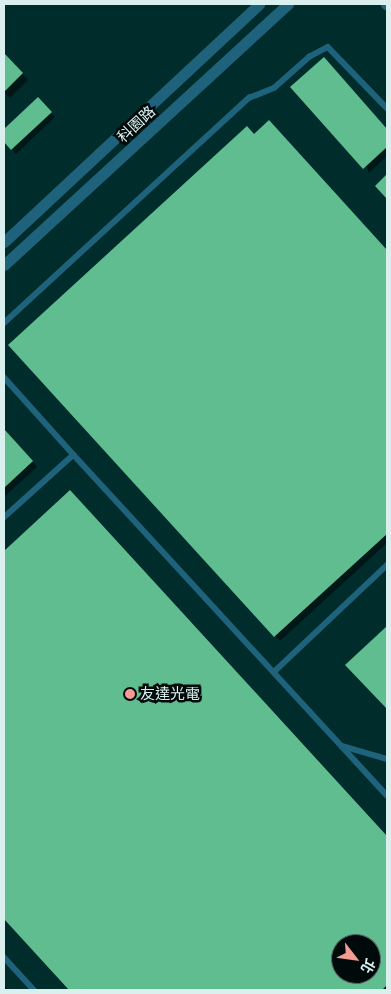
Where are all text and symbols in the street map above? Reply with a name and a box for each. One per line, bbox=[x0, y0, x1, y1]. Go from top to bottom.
street label: 科園路 bbox=[113, 102, 159, 146]
place label: 友達光電 bbox=[140, 685, 200, 703]
marker: 友達光電 bbox=[124, 688, 136, 700]
north arrow bbox=[331, 934, 381, 984]
text: 北 bbox=[357, 955, 379, 977]

